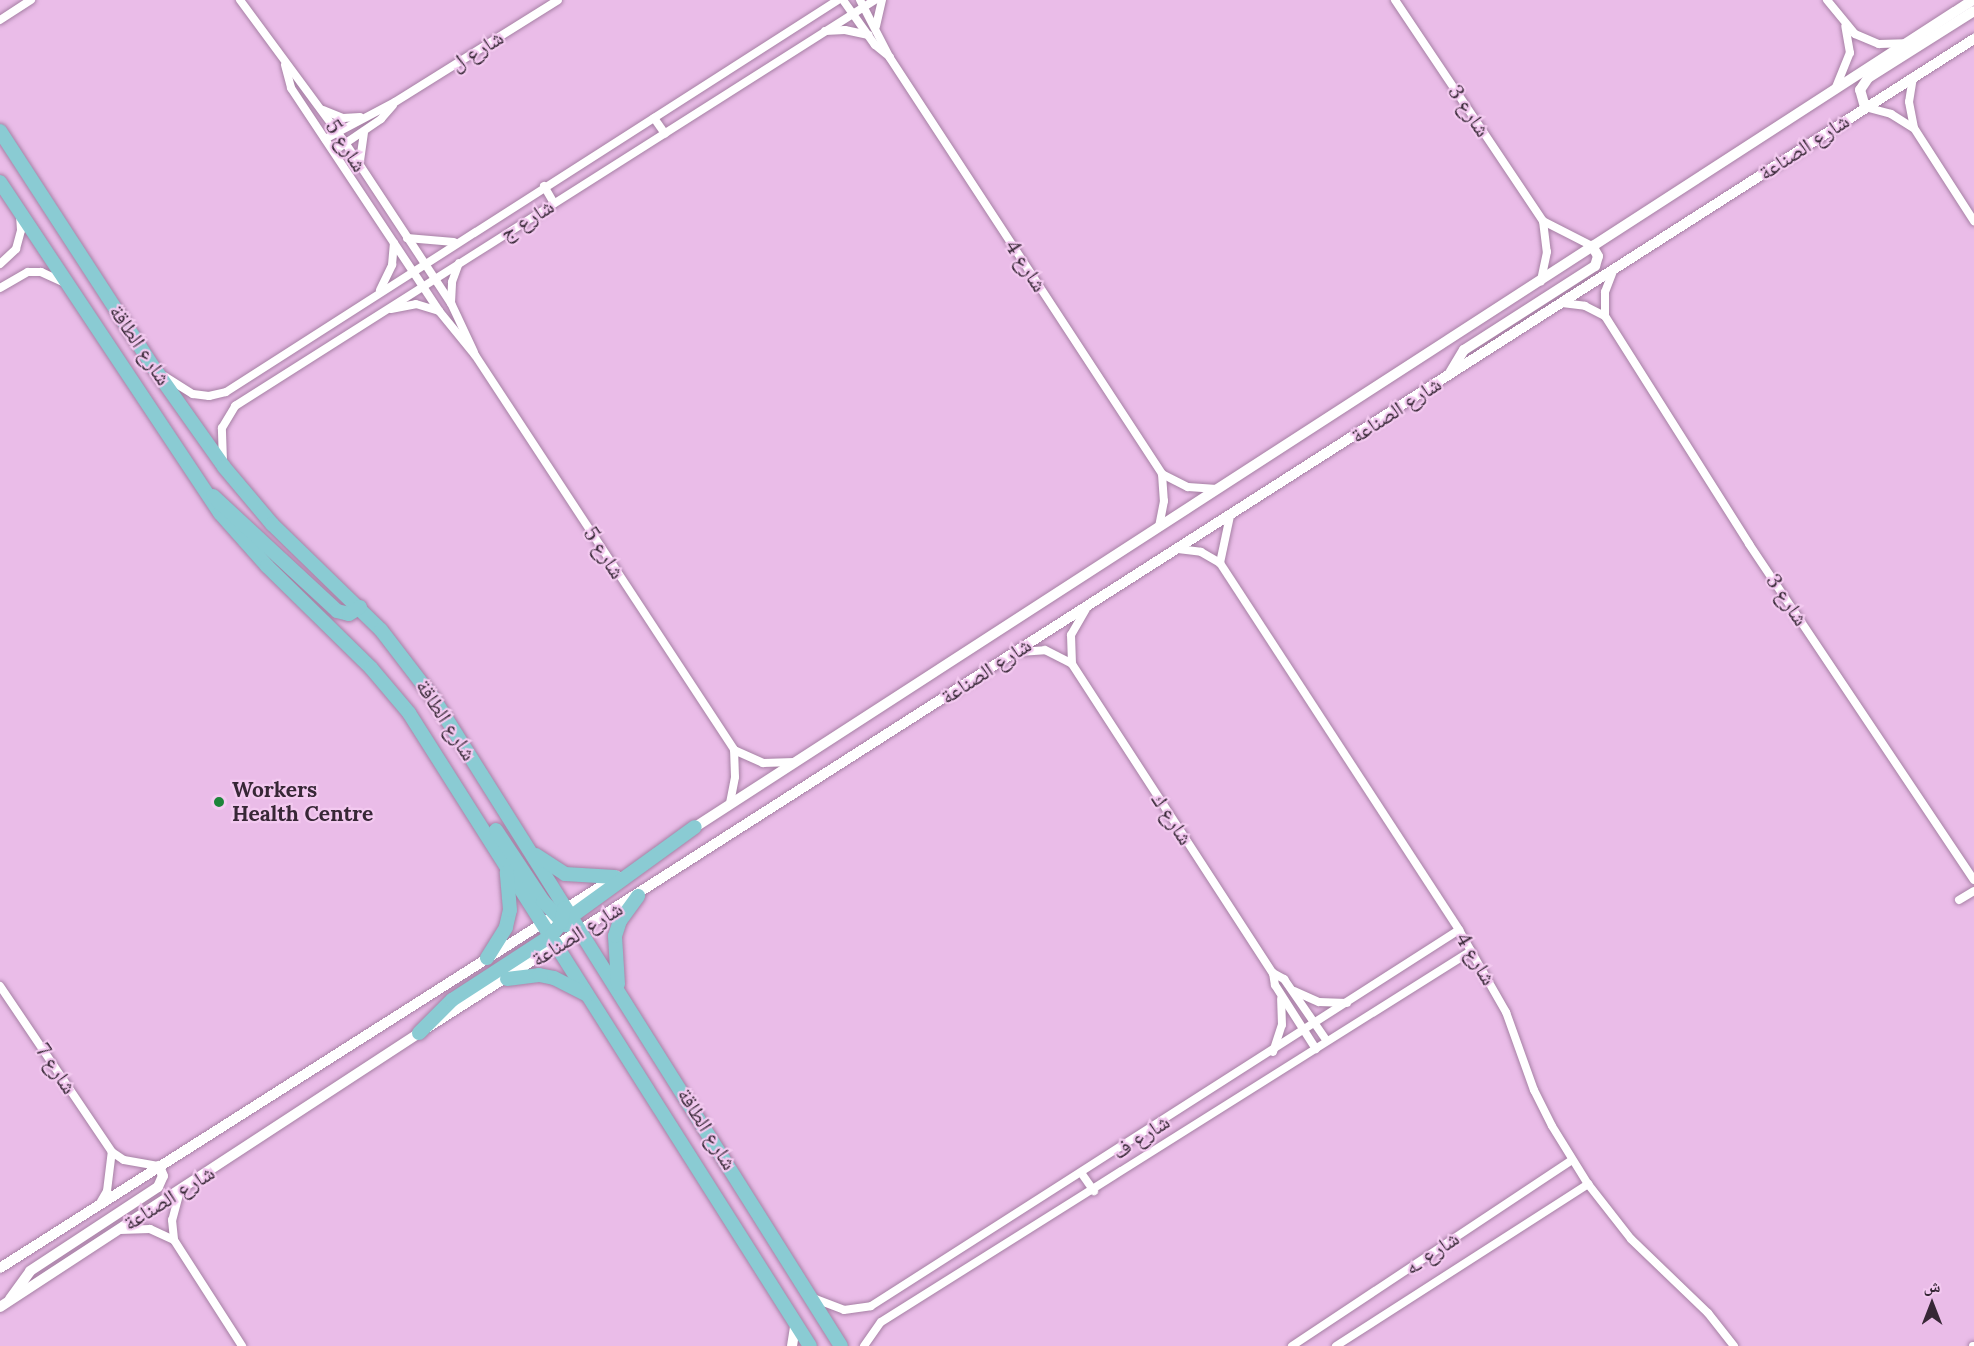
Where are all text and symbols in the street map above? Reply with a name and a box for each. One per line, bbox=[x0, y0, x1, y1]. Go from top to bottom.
street label: شارع ل bbox=[446, 25, 508, 77]
street label: شارع 3 bbox=[1443, 80, 1495, 142]
street label: شارع الصناعة bbox=[1754, 108, 1854, 186]
street label: شارع 5 bbox=[320, 115, 372, 177]
street label: شارع ج bbox=[495, 194, 559, 246]
street label: شارع 4 bbox=[1000, 235, 1052, 297]
street label: شارع الطاقة bbox=[104, 300, 176, 390]
street label: شارع الصناعة bbox=[1346, 371, 1446, 449]
street label: شارع 5 bbox=[578, 522, 630, 584]
street label: شارع 3 bbox=[1761, 569, 1813, 631]
street label: شارع الصناعة bbox=[936, 632, 1036, 710]
street label: شارع الطاقة bbox=[410, 675, 482, 765]
place label: Workers Health Centre bbox=[232, 777, 373, 827]
street label: شارع ك bbox=[1146, 788, 1198, 850]
marker: Workers Health Centre bbox=[210, 793, 228, 811]
street label: شارع الصناعة bbox=[527, 896, 627, 972]
street label: شارع 4 bbox=[1451, 928, 1501, 990]
street label: شارع 7 bbox=[30, 1039, 82, 1099]
street label: شارع الطاقة bbox=[672, 1083, 742, 1175]
street label: شارع ف bbox=[1108, 1109, 1174, 1165]
street label: شارع الصناعة bbox=[119, 1160, 219, 1236]
street label: شارع ـه bbox=[1400, 1226, 1464, 1280]
north arrow bbox=[1902, 1274, 1962, 1334]
text: ش bbox=[1924, 1276, 1940, 1296]

